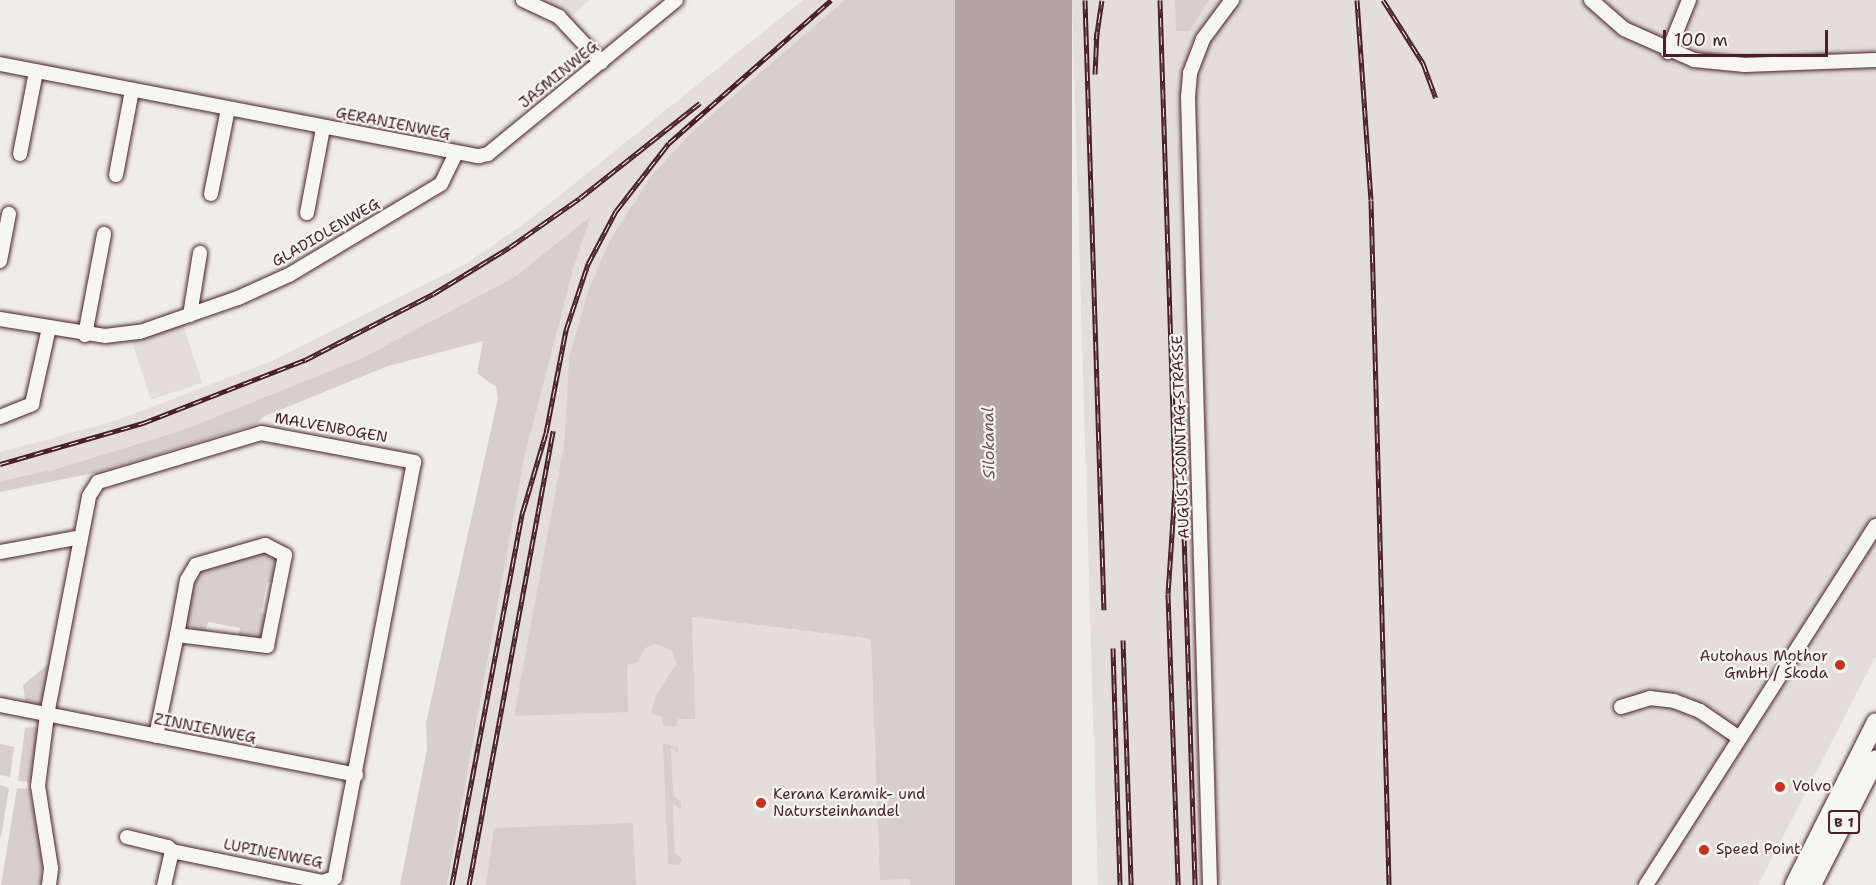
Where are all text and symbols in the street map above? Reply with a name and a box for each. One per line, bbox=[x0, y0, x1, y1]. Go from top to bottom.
scale bar bbox=[1666, 18, 1831, 56]
text: 100 m bbox=[1674, 28, 1728, 52]
street label: JASMINWEG bbox=[516, 38, 602, 112]
street label: GERANIENWEG bbox=[334, 104, 452, 144]
street label: GLADIOLENWEG bbox=[269, 195, 383, 271]
street label: AUGUST-SONNTAG-STRASSE bbox=[1168, 335, 1194, 539]
water label: Silokanal bbox=[979, 407, 999, 479]
street label: MALVENBOGEN bbox=[273, 409, 389, 447]
place label: Autohaus Mothor GmbH / Škoda bbox=[1699, 647, 1828, 682]
marker: Autohaus Mothor GmbH / Škoda bbox=[1833, 658, 1847, 672]
street label: ZINNIENWEG bbox=[152, 710, 258, 748]
place label: Volvo bbox=[1792, 778, 1831, 796]
marker: Volvo bbox=[1773, 780, 1787, 794]
place label: Kerana Keramik- und Natursteinhandel bbox=[773, 785, 926, 820]
marker: Kerana Keramik- und Natursteinhandel bbox=[754, 796, 768, 810]
road number: B 1 bbox=[1828, 811, 1860, 833]
street label: LUPINENWEG bbox=[222, 836, 324, 872]
place label: Speed Point bbox=[1716, 841, 1801, 859]
marker: Speed Point bbox=[1697, 843, 1711, 857]

